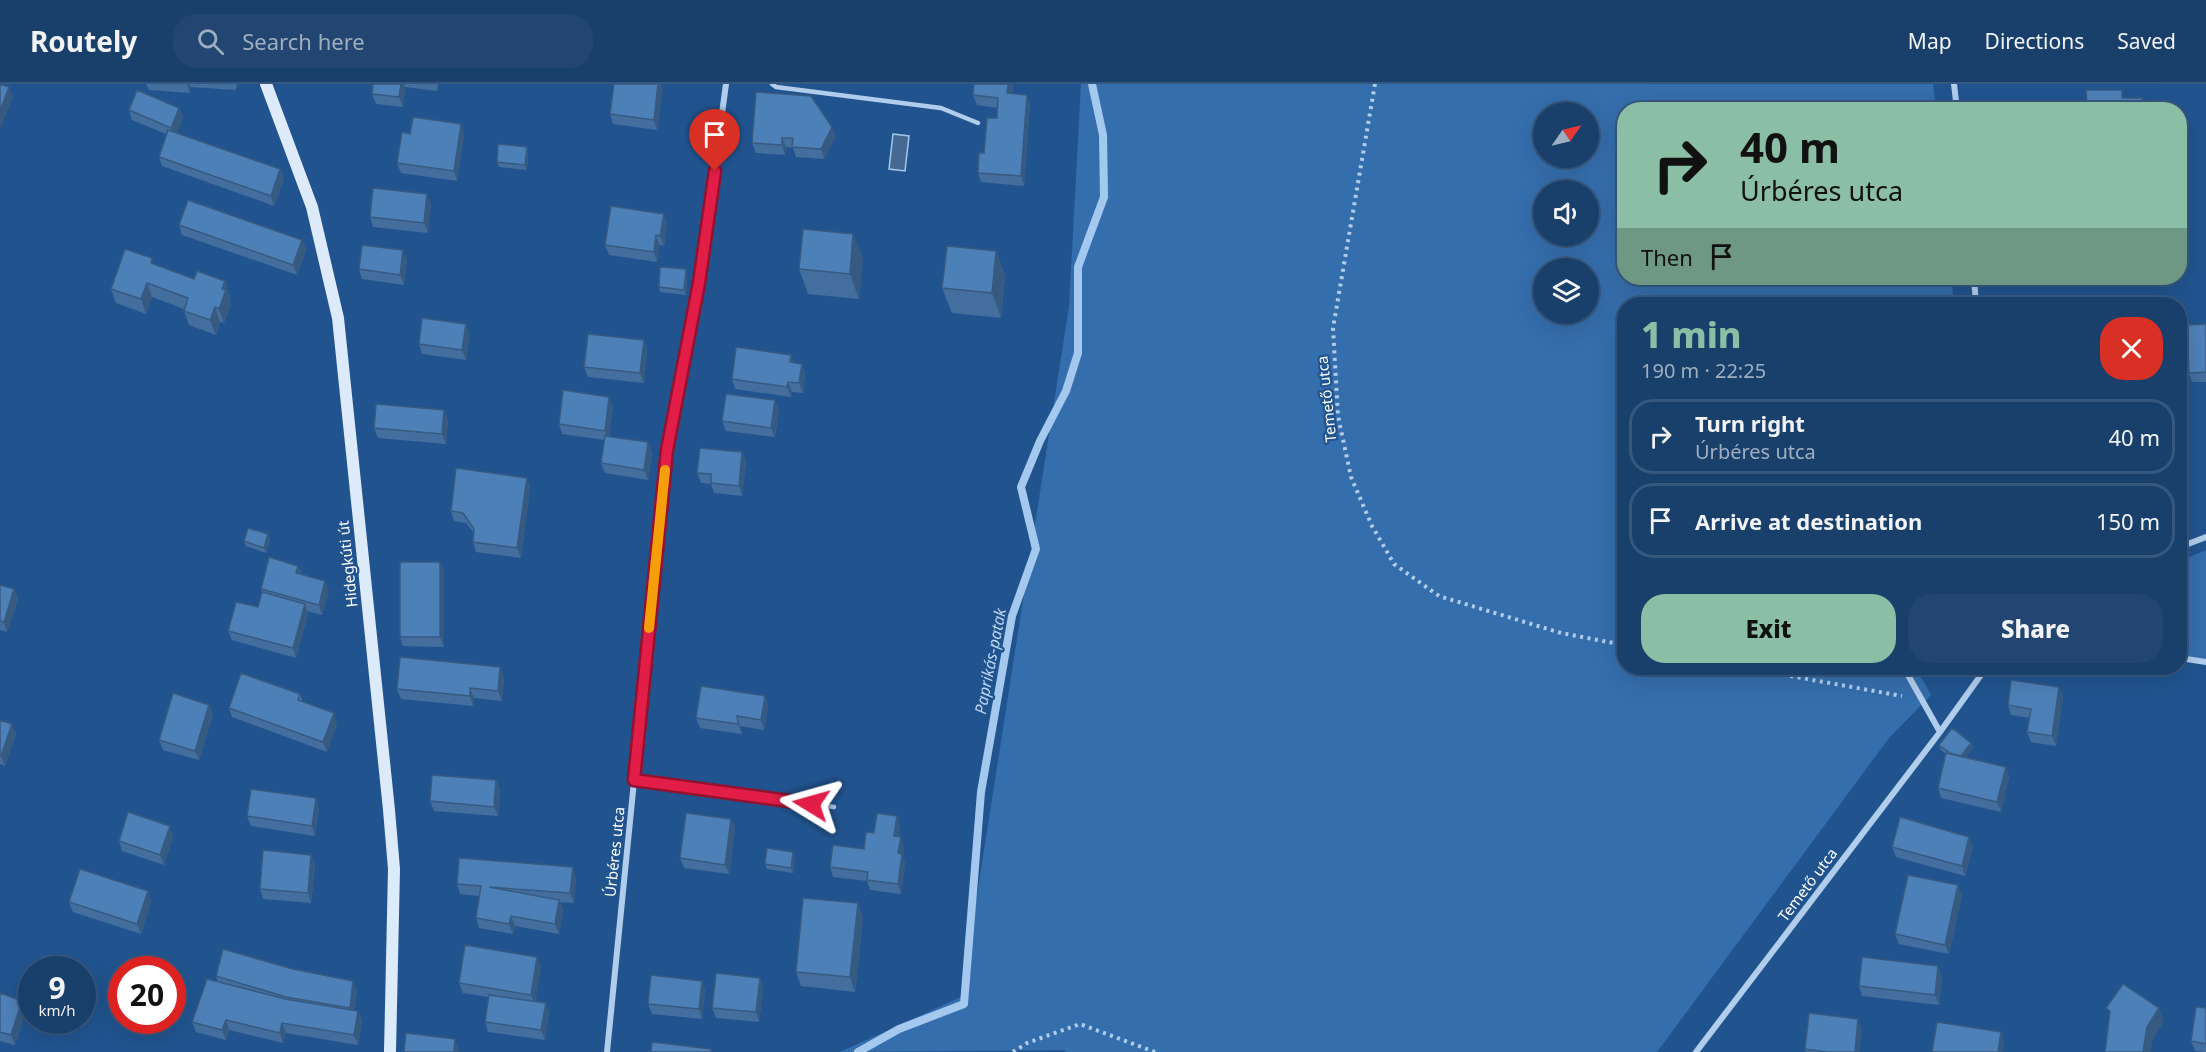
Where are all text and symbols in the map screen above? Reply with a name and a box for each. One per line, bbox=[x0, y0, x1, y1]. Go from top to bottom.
search box bbox=[173, 14, 593, 68]
text: Routely bbox=[30, 22, 137, 60]
icon: search bbox=[194, 25, 227, 58]
text: Search here bbox=[242, 26, 365, 56]
text: Map bbox=[1908, 27, 1952, 55]
text: Directions bbox=[1985, 27, 2084, 55]
text: Saved bbox=[2117, 27, 2176, 55]
north arrow bbox=[1533, 102, 1599, 168]
map controls bbox=[1533, 102, 1599, 324]
pin bbox=[689, 109, 740, 171]
icon: arrive bbox=[698, 118, 731, 151]
text: 40 m bbox=[1740, 118, 1840, 175]
icon: right bbox=[1641, 126, 1719, 204]
text: Úrbéres utca bbox=[1740, 172, 1903, 209]
button: sound bbox=[1533, 180, 1599, 246]
icon: arrive bbox=[1705, 240, 1738, 273]
text: Then bbox=[1641, 242, 1693, 272]
button: layers bbox=[1533, 258, 1599, 324]
text: 1 min bbox=[1641, 310, 1742, 359]
button: close bbox=[2100, 317, 2163, 380]
street label: Temető utca bbox=[1312, 355, 1340, 443]
text: 190 m · 22:25 bbox=[1641, 357, 1766, 384]
text: Turn right bbox=[1695, 408, 1805, 438]
icon: right bbox=[1644, 420, 1677, 453]
text: 40 m bbox=[2109, 422, 2160, 452]
text: Úrbéres utca bbox=[1695, 438, 1816, 465]
icon: arrive bbox=[1644, 504, 1677, 537]
text: Arrive at destination bbox=[1695, 506, 1922, 536]
text: 150 m bbox=[2096, 506, 2160, 536]
street label: Hidegkúti út bbox=[332, 519, 362, 608]
button: Exit bbox=[1641, 594, 1896, 663]
button: Share bbox=[1908, 594, 2163, 663]
water label: Paprikás-patak bbox=[969, 605, 1011, 716]
position arrow bbox=[779, 772, 843, 836]
street label: Úrbéres utca bbox=[599, 806, 629, 898]
street label: Temető utca bbox=[1773, 844, 1841, 925]
speed limit sign: 20 bbox=[108, 956, 186, 1034]
text: 9 bbox=[48, 967, 66, 1008]
text: km/h bbox=[39, 1000, 75, 1020]

